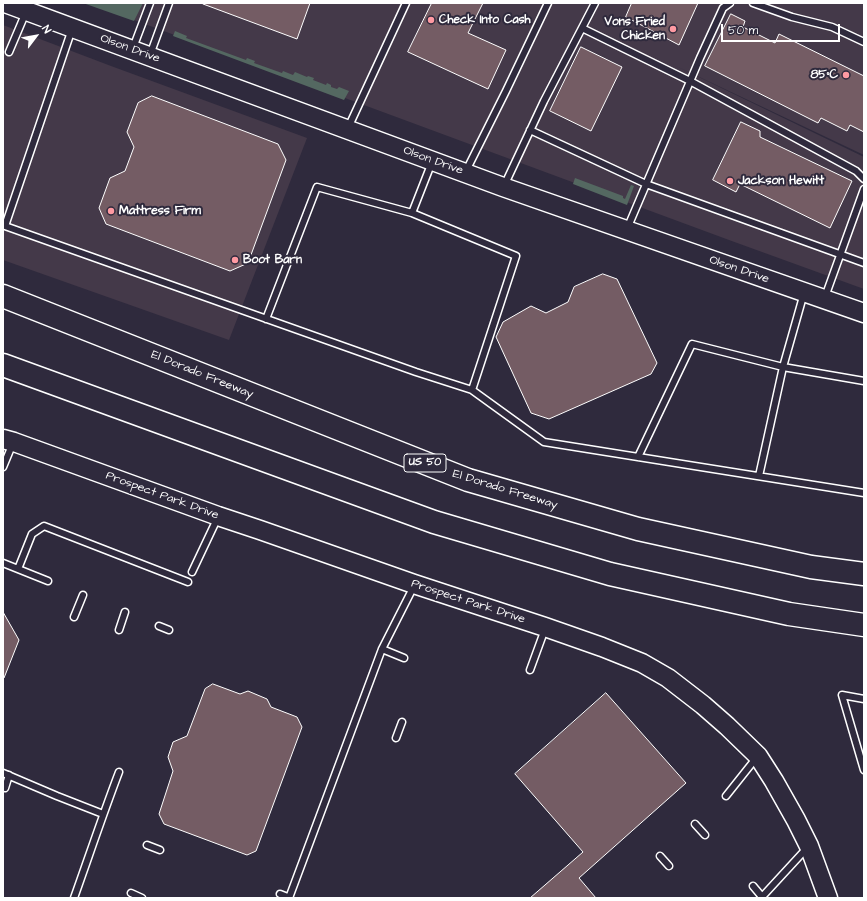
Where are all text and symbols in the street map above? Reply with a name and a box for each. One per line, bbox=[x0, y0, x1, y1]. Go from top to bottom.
place label: Check Into Cash bbox=[439, 13, 530, 27]
marker: Check Into Cash bbox=[426, 15, 436, 25]
place label: Vons Fried Chicken bbox=[605, 15, 665, 43]
north arrow bbox=[16, 16, 56, 56]
scale bar bbox=[723, 16, 842, 42]
text: N bbox=[38, 22, 55, 36]
text: 50 m bbox=[728, 22, 758, 39]
marker: Vons Fried Chicken bbox=[668, 24, 678, 34]
street label: Olson Drive bbox=[98, 32, 162, 66]
place label: 85°C bbox=[811, 68, 838, 82]
marker: 85°C bbox=[841, 70, 851, 80]
street label: Olson Drive bbox=[401, 144, 465, 178]
place label: Jackson Hewitt bbox=[738, 174, 824, 188]
marker: Jackson Hewitt bbox=[725, 176, 735, 186]
place label: Mattress Firm bbox=[119, 204, 201, 218]
marker: Mattress Firm bbox=[106, 206, 116, 216]
place label: Boot Barn bbox=[243, 253, 302, 267]
street label: Olson Drive bbox=[707, 253, 771, 287]
marker: Boot Barn bbox=[230, 255, 240, 265]
street label: El Dorado Freeway bbox=[149, 348, 255, 402]
road number: US 50 bbox=[404, 454, 446, 472]
street label: El Dorado Freeway bbox=[451, 467, 559, 513]
street label: Prospect Park Drive bbox=[104, 469, 220, 523]
street label: Prospect Park Drive bbox=[409, 577, 527, 627]

